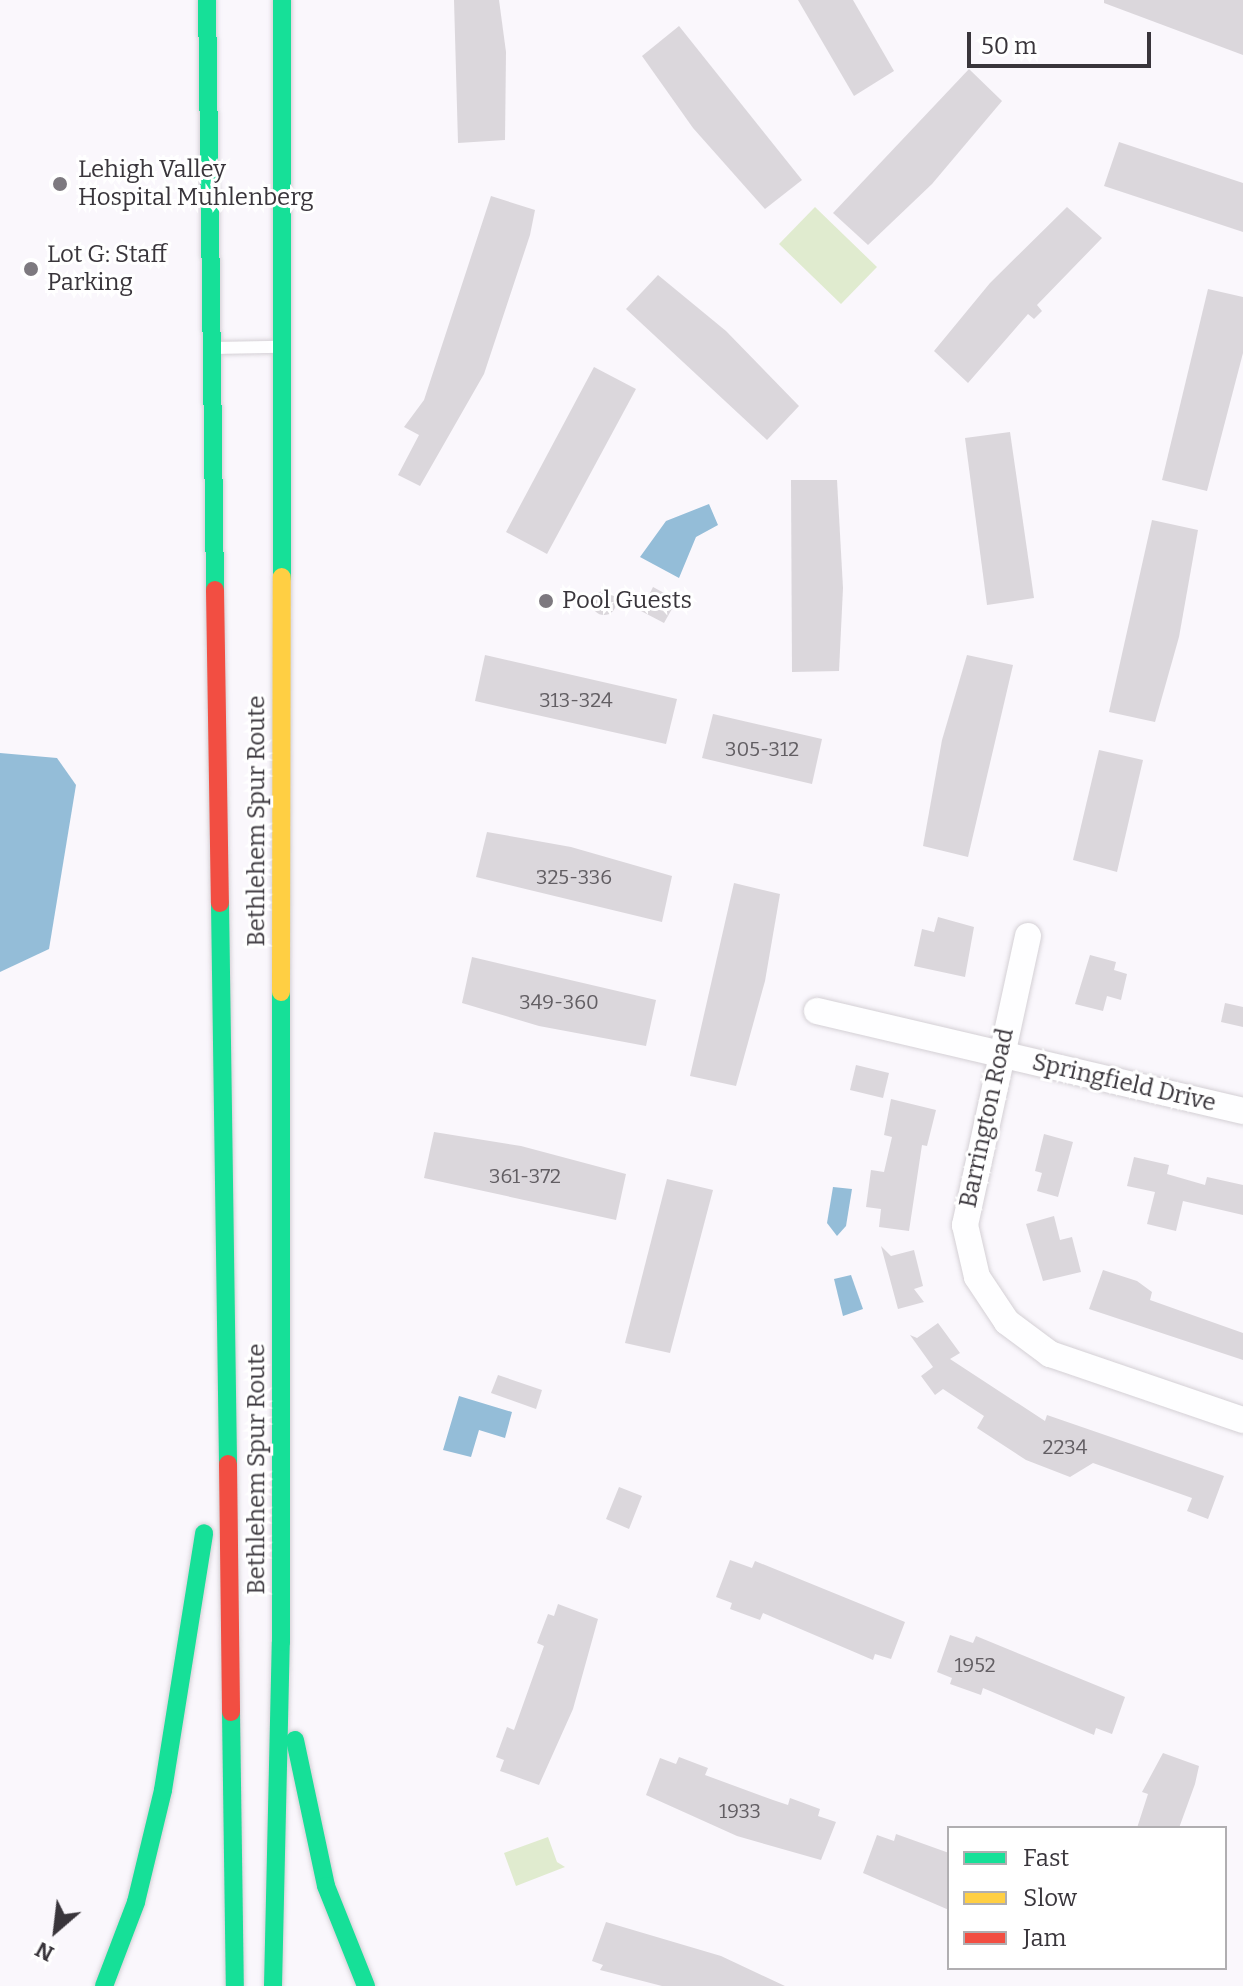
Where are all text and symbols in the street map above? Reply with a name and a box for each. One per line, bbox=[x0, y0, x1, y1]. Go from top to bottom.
scale bar bbox=[971, 16, 1155, 66]
text: 50 m bbox=[981, 32, 1037, 60]
place label: Lehigh Valley Hospital Muhlenberg bbox=[78, 156, 314, 212]
marker: Lehigh Valley Hospital Muhlenberg bbox=[49, 173, 71, 195]
place label: Lot G: Staff Parking bbox=[47, 241, 167, 297]
marker: Lot G: Staff Parking bbox=[22, 260, 40, 278]
place label: Pool Guests bbox=[562, 587, 692, 615]
marker: Pool Guests bbox=[537, 592, 555, 610]
house number: 313-324 bbox=[539, 688, 613, 712]
street label: Bethlehem Spur Route bbox=[243, 695, 271, 947]
house number: 305-312 bbox=[725, 737, 799, 761]
house number: 325-336 bbox=[536, 865, 612, 889]
house number: 349-360 bbox=[519, 990, 599, 1014]
street label: Barrington Road bbox=[954, 1026, 1020, 1210]
street label: Springfield Drive bbox=[1029, 1048, 1219, 1118]
house number: 361-372 bbox=[489, 1164, 561, 1188]
street label: Bethlehem Spur Route bbox=[243, 1343, 271, 1595]
house number: 2234 bbox=[1043, 1435, 1087, 1459]
house number: 1952 bbox=[954, 1653, 996, 1677]
house number: 1933 bbox=[719, 1799, 761, 1823]
legend bbox=[947, 1826, 1227, 1970]
text: Fast bbox=[1023, 1844, 1069, 1872]
text: Slow bbox=[1023, 1884, 1077, 1912]
north arrow bbox=[16, 1890, 96, 1970]
text: Jam bbox=[1023, 1924, 1066, 1952]
text: N bbox=[31, 1936, 58, 1968]

